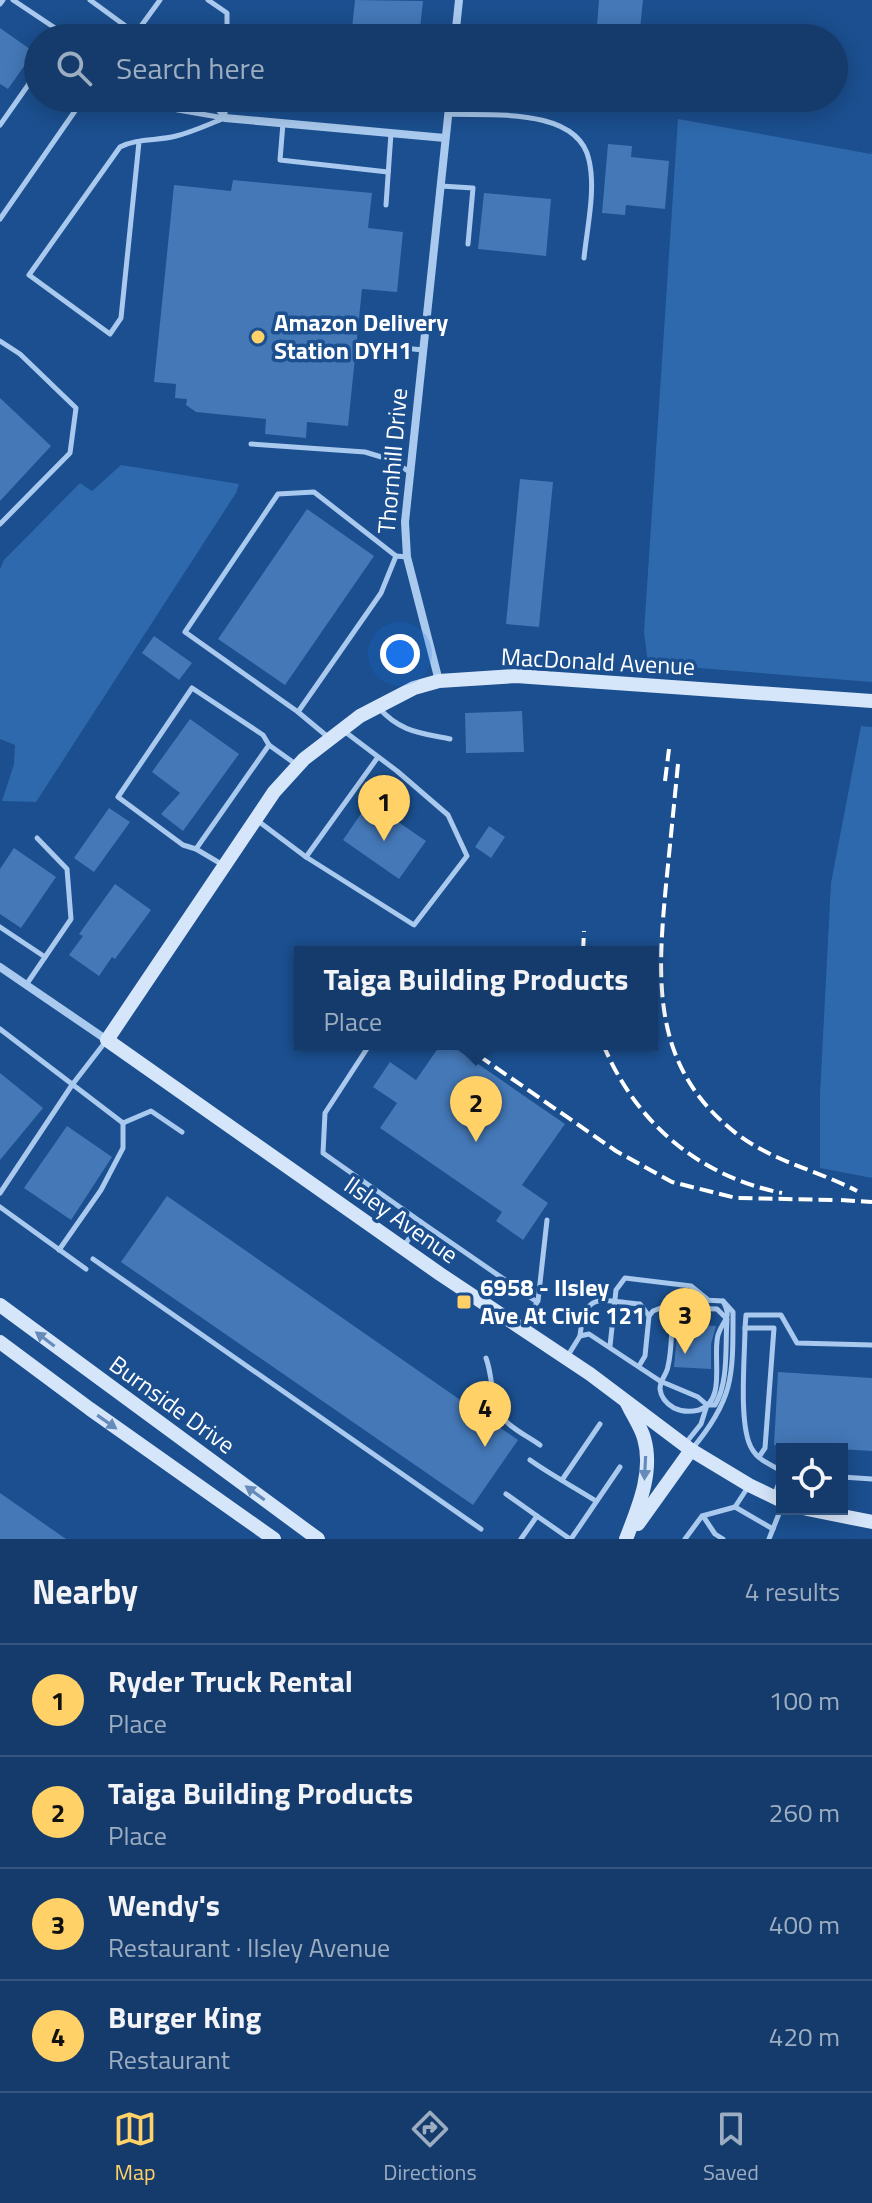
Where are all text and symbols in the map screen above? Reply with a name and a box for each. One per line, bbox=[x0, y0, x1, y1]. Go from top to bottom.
search box bbox=[24, 24, 848, 112]
text: Search here bbox=[116, 45, 265, 91]
icon: search bbox=[52, 46, 96, 90]
place label: Amazon Delivery Station DYH1 bbox=[274, 304, 448, 368]
marker: Amazon Delivery Station DYH1 bbox=[249, 328, 267, 346]
street label: Thornhill Drive bbox=[368, 386, 416, 535]
your location bbox=[380, 634, 420, 674]
street label: MacDonald Avenue bbox=[500, 638, 696, 684]
pin: 1 bbox=[358, 775, 410, 841]
popup bbox=[294, 946, 658, 1050]
text: Taiga Building Products bbox=[323, 956, 629, 1002]
text: Place bbox=[323, 1002, 382, 1041]
pin: 2 bbox=[450, 1076, 502, 1142]
street label: Ilsley Avenue bbox=[337, 1167, 466, 1272]
place label: 6958 - Ilsley Ave At Civic 121 bbox=[480, 1269, 645, 1333]
pin: 3 bbox=[659, 1288, 711, 1354]
marker: 6958 - Ilsley Ave At Civic 121 bbox=[455, 1293, 473, 1311]
one-way arrow bbox=[35, 1332, 56, 1348]
street label: Burnside Drive bbox=[102, 1346, 243, 1462]
pin: 4 bbox=[459, 1381, 511, 1447]
one-way arrow bbox=[97, 1414, 118, 1429]
map controls bbox=[776, 1443, 848, 1515]
button: locate bbox=[776, 1443, 848, 1515]
one-way arrow bbox=[639, 1456, 652, 1482]
one-way arrow bbox=[245, 1486, 266, 1501]
text: Nearby bbox=[32, 1565, 138, 1617]
text: 4 results bbox=[745, 1572, 840, 1611]
text: Ryder Truck Rental bbox=[108, 1658, 353, 1704]
text: 1 bbox=[51, 1681, 65, 1720]
text: 100 m bbox=[769, 1681, 840, 1720]
text: Place bbox=[108, 1704, 167, 1743]
text: Taiga Building Products bbox=[108, 1770, 413, 1816]
text: 2 bbox=[51, 1793, 65, 1832]
text: 260 m bbox=[769, 1793, 840, 1832]
text: Place bbox=[108, 1816, 167, 1855]
text: Wendy's bbox=[108, 1882, 220, 1928]
text: 3 bbox=[51, 1905, 65, 1944]
text: 400 m bbox=[769, 1905, 840, 1944]
text: Restaurant · Ilsley Avenue bbox=[108, 1928, 390, 1967]
text: Burger King bbox=[108, 1994, 261, 2040]
text: 4 bbox=[51, 2017, 65, 2056]
text: 420 m bbox=[769, 2017, 840, 2056]
text: Restaurant bbox=[108, 2040, 230, 2079]
tab: Map bbox=[113, 2107, 157, 2189]
tab: Directions bbox=[383, 2107, 477, 2189]
tab: Saved bbox=[703, 2107, 759, 2189]

